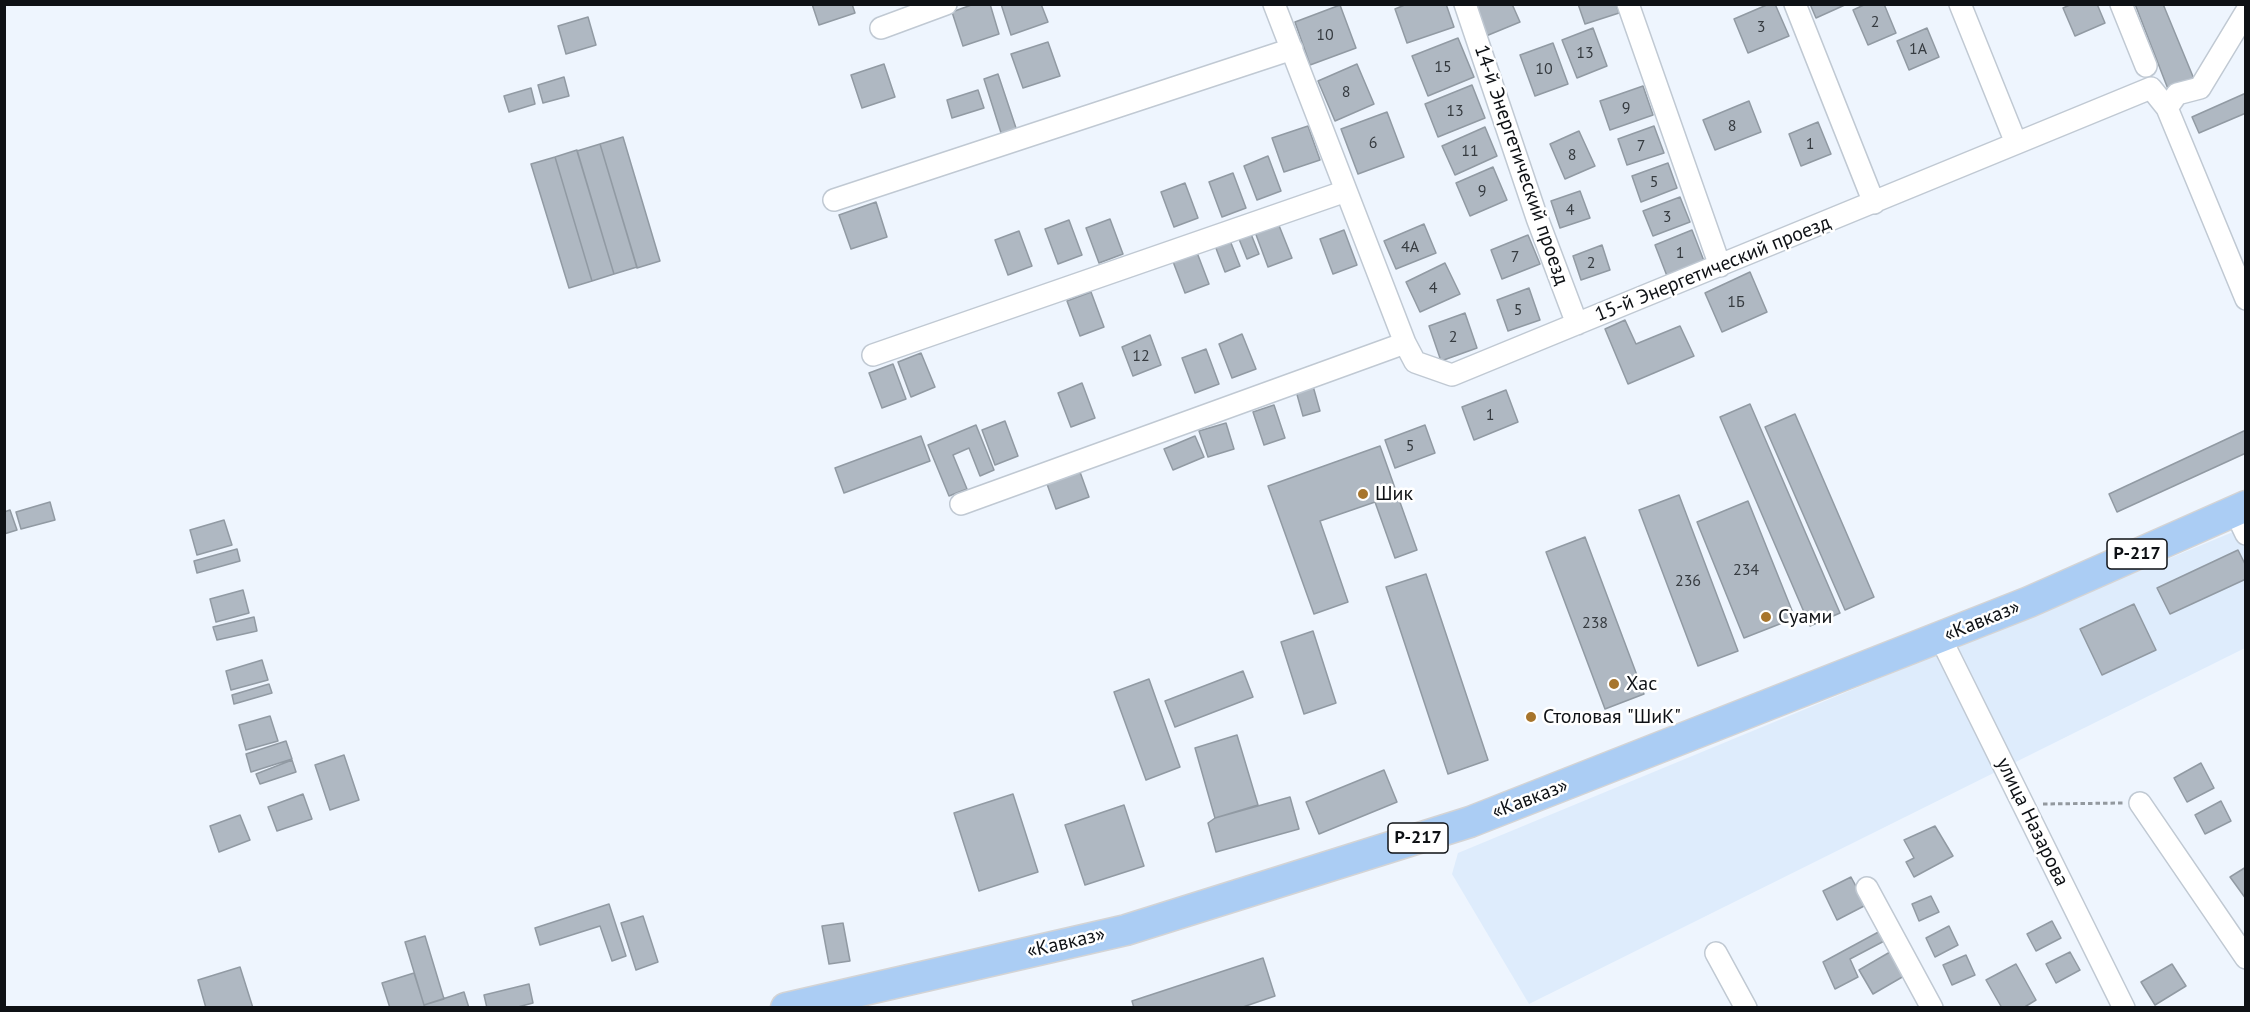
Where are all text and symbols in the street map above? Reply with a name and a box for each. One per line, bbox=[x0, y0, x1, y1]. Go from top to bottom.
house number: 2 bbox=[1871, 12, 1879, 32]
house number: 3 bbox=[1757, 17, 1765, 37]
house number: 10 bbox=[1316, 25, 1334, 45]
house number: 1А bbox=[1909, 39, 1927, 59]
street label: 14-й Энергетический проезд bbox=[1469, 42, 1573, 288]
house number: 13 bbox=[1576, 43, 1594, 63]
house number: 15 bbox=[1434, 57, 1452, 77]
house number: 10 bbox=[1535, 59, 1553, 79]
house number: 8 bbox=[1342, 82, 1350, 102]
house number: 9 bbox=[1622, 98, 1630, 118]
house number: 13 bbox=[1446, 101, 1464, 121]
house number: 8 bbox=[1728, 116, 1736, 136]
house number: 6 bbox=[1369, 133, 1377, 153]
house number: 1 bbox=[1806, 134, 1814, 154]
house number: 7 bbox=[1637, 136, 1645, 156]
house number: 11 bbox=[1461, 141, 1479, 161]
house number: 8 bbox=[1568, 145, 1576, 165]
house number: 5 bbox=[1650, 172, 1658, 192]
house number: 9 bbox=[1478, 181, 1486, 201]
house number: 4 bbox=[1566, 200, 1574, 220]
house number: 3 bbox=[1663, 207, 1671, 227]
street label: 15-й Энергетический проезд bbox=[1592, 211, 1834, 327]
house number: 4А bbox=[1401, 237, 1419, 257]
house number: 1 bbox=[1676, 243, 1684, 263]
house number: 7 bbox=[1511, 247, 1519, 267]
house number: 2 bbox=[1587, 253, 1595, 273]
house number: 4 bbox=[1429, 278, 1437, 298]
house number: 1Б bbox=[1727, 292, 1745, 312]
house number: 5 bbox=[1514, 300, 1522, 320]
house number: 2 bbox=[1449, 327, 1457, 347]
house number: 12 bbox=[1132, 346, 1150, 366]
house number: 1 bbox=[1486, 405, 1494, 425]
house number: 5 bbox=[1406, 436, 1414, 456]
place label: Шик bbox=[1375, 482, 1413, 506]
marker: Шик bbox=[1356, 487, 1370, 501]
road number: Р-217 bbox=[2107, 539, 2167, 569]
house number: 234 bbox=[1733, 560, 1759, 580]
house number: 236 bbox=[1675, 571, 1701, 591]
street label: «Кавказ» bbox=[1941, 595, 2023, 647]
place label: Суами bbox=[1778, 605, 1832, 629]
marker: Суами bbox=[1759, 610, 1773, 624]
house number: 238 bbox=[1582, 613, 1608, 633]
place label: Хас bbox=[1626, 672, 1657, 696]
marker: Хас bbox=[1607, 677, 1621, 691]
place label: Столовая "ШиК" bbox=[1543, 705, 1681, 729]
marker: Столовая "ШиК" bbox=[1524, 710, 1538, 724]
street label: улица Назарова bbox=[1991, 754, 2073, 890]
street label: «Кавказ» bbox=[1489, 774, 1571, 824]
road number: Р-217 bbox=[1388, 823, 1448, 853]
street label: «Кавказ» bbox=[1025, 922, 1107, 964]

